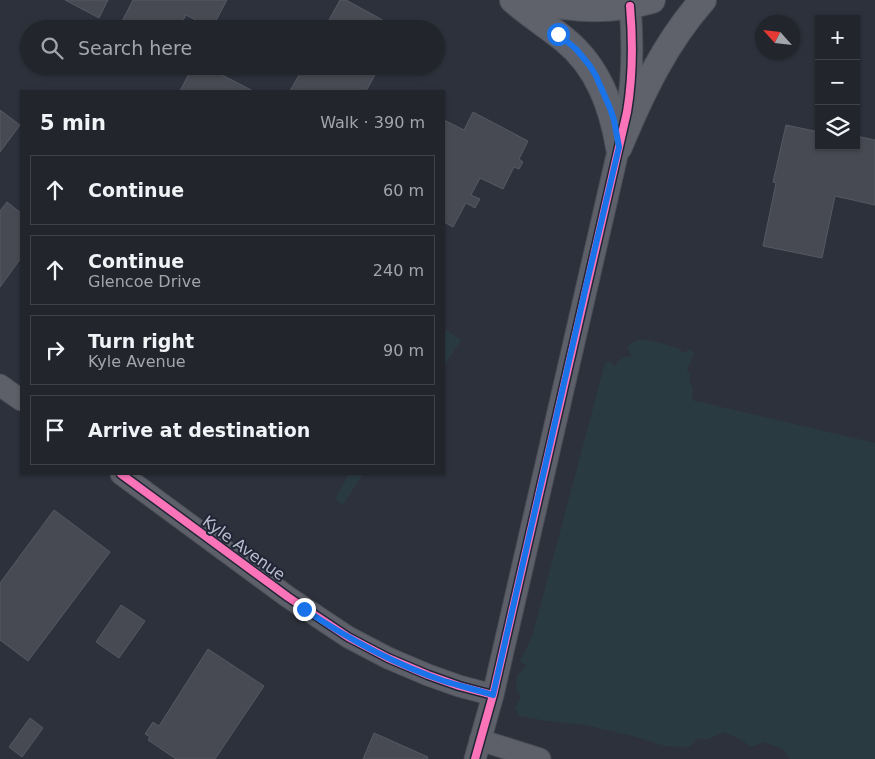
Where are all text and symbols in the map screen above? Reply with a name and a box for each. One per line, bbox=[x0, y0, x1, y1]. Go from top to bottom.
north arrow bbox=[755, 15, 800, 60]
map controls bbox=[815, 15, 860, 150]
button: + bbox=[815, 15, 860, 60]
search box bbox=[20, 20, 445, 75]
route start bbox=[547, 23, 570, 46]
icon: search bbox=[38, 34, 66, 62]
text: Search here bbox=[78, 37, 192, 59]
button: − bbox=[815, 60, 860, 105]
button: layers bbox=[815, 105, 860, 150]
text: 5 min bbox=[40, 111, 106, 135]
text: Walk · 390 m bbox=[320, 113, 425, 132]
icon: ahead bbox=[41, 176, 69, 204]
text: Continue bbox=[88, 179, 184, 201]
text: 60 m bbox=[383, 181, 424, 200]
text: Continue bbox=[88, 250, 184, 272]
icon: ahead bbox=[41, 256, 69, 284]
text: 240 m bbox=[373, 261, 424, 280]
text: Glencoe Drive bbox=[88, 272, 201, 291]
text: Turn right bbox=[88, 330, 194, 352]
icon: right bbox=[41, 336, 69, 364]
text: 90 m bbox=[383, 341, 424, 360]
text: Kyle Avenue bbox=[88, 352, 186, 371]
icon: arrive bbox=[41, 416, 69, 444]
text: Arrive at destination bbox=[88, 419, 310, 441]
street label: Kyle Avenue bbox=[199, 512, 289, 584]
route end bbox=[293, 598, 316, 621]

